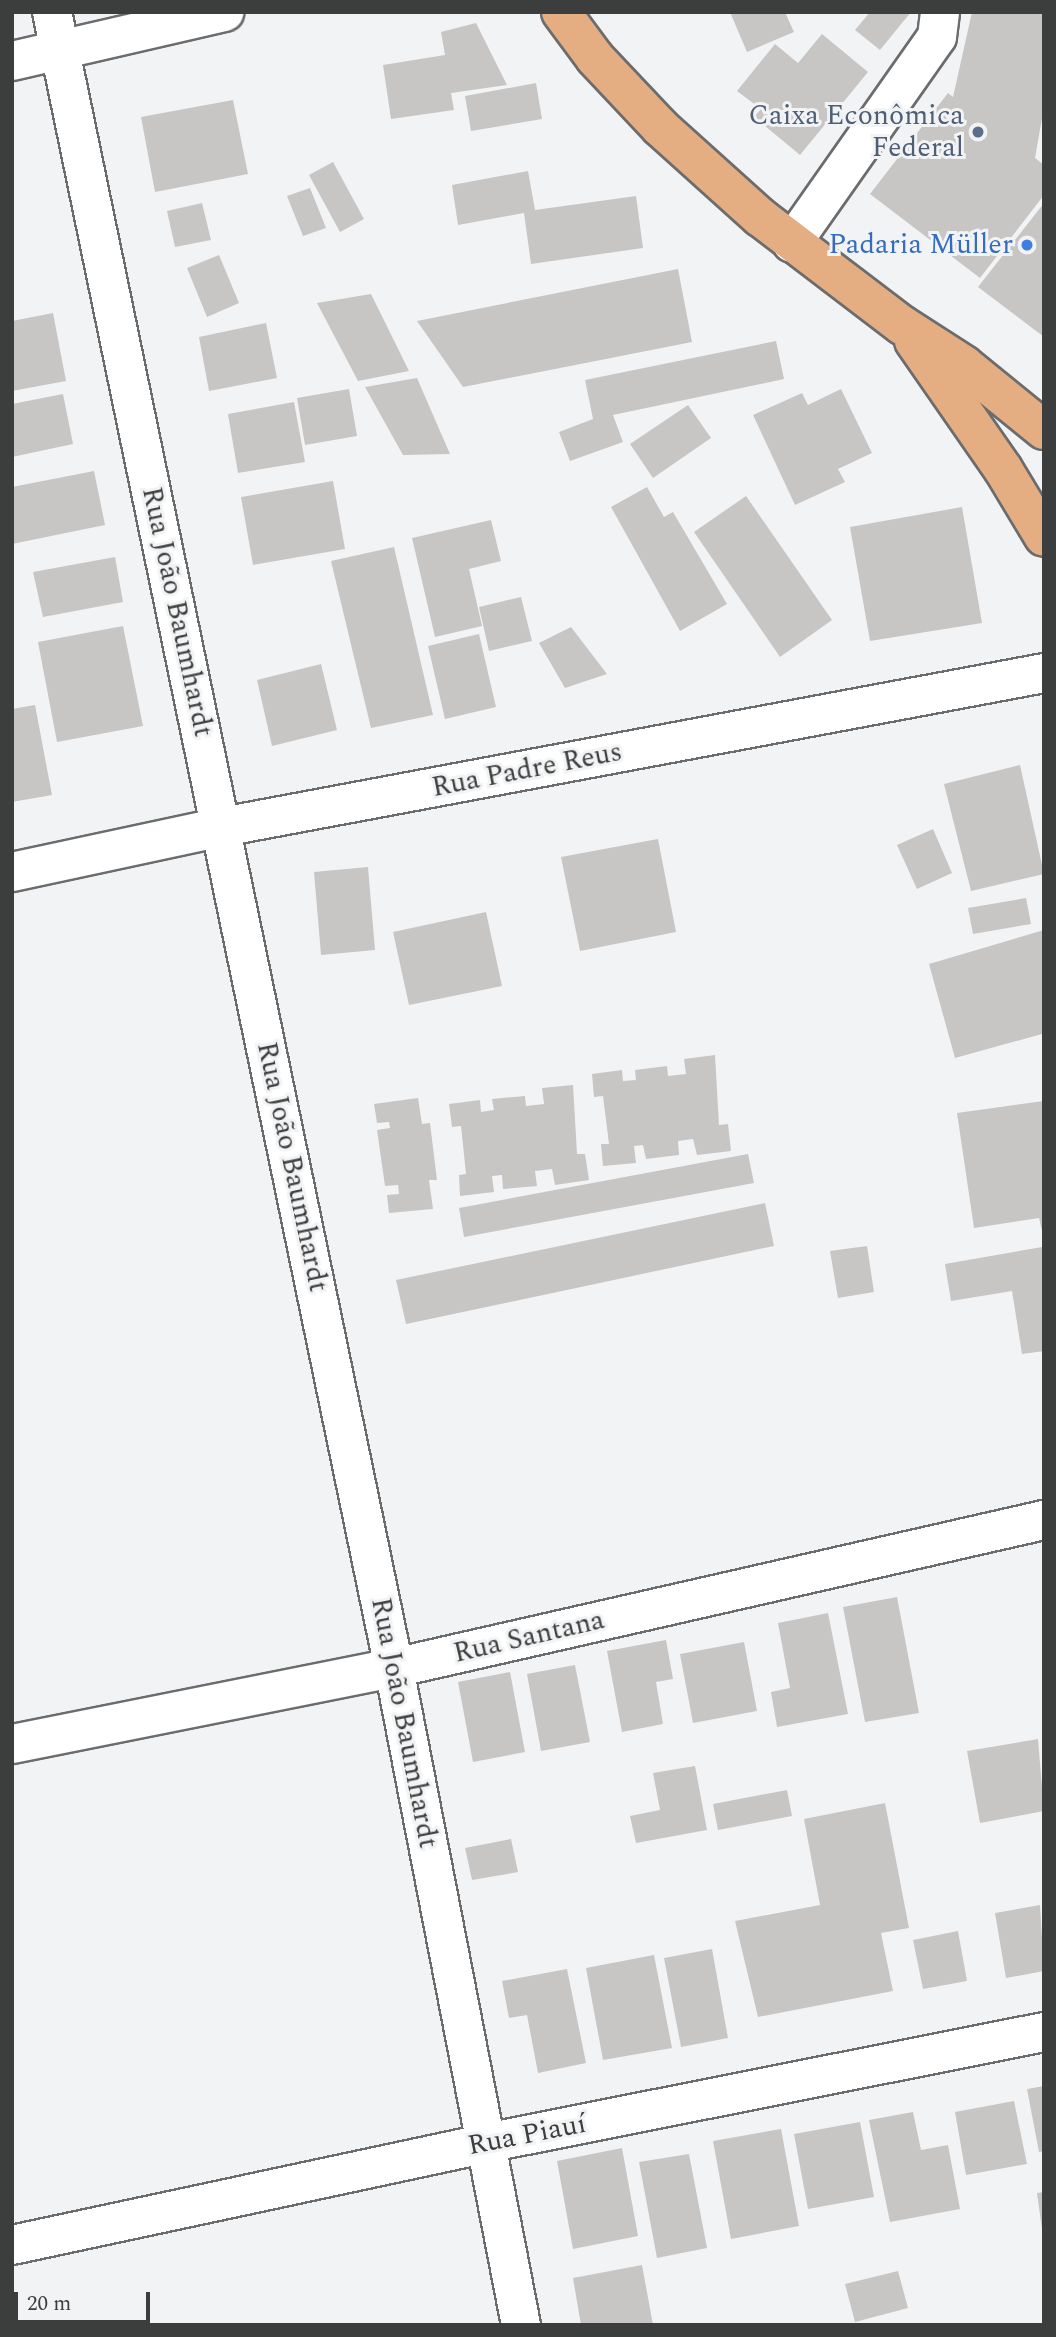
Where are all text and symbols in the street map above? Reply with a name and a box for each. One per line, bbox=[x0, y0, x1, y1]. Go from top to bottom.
place label: Caixa Econômica Federal bbox=[749, 99, 964, 165]
marker: Caixa Econômica Federal bbox=[970, 124, 986, 140]
place label: Padaria Müller bbox=[828, 228, 1013, 262]
marker: Padaria Müller bbox=[1019, 237, 1035, 253]
street label: Rua João Baumhardt bbox=[134, 484, 220, 740]
street label: Rua Padre Reus bbox=[429, 735, 625, 805]
street label: Rua João Baumhardt bbox=[249, 1039, 335, 1295]
street label: Rua João Baumhardt bbox=[363, 1595, 445, 1851]
street label: Rua Santana bbox=[450, 1603, 608, 1671]
street label: Rua Piauí bbox=[465, 2107, 589, 2163]
scale bar bbox=[18, 2278, 154, 2322]
text: 20 m bbox=[27, 2288, 71, 2320]

